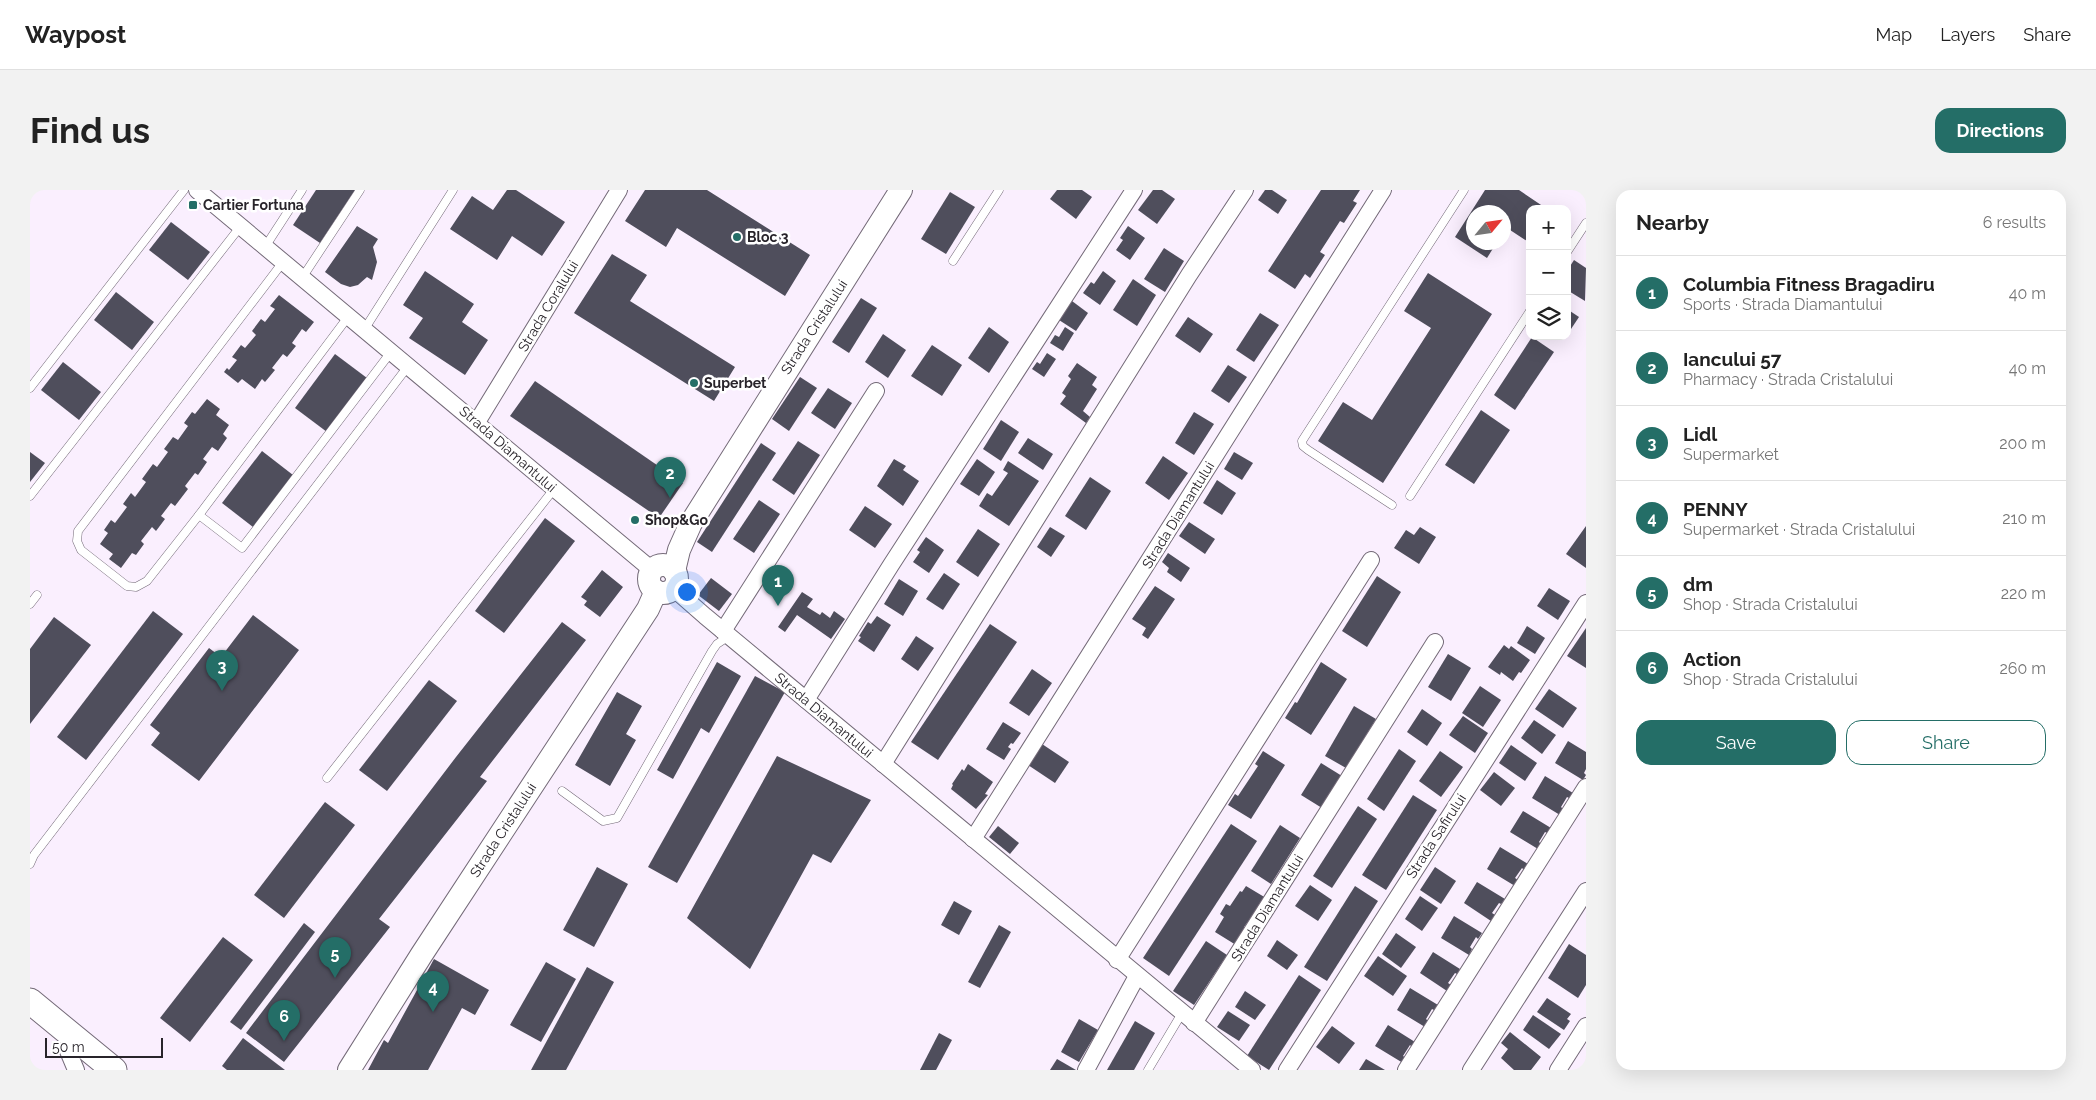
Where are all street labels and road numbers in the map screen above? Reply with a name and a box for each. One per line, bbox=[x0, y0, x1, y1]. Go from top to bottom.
street label: Strada Coralului bbox=[515, 258, 581, 354]
street label: Strada Cristalului bbox=[777, 277, 851, 377]
street label: Strada Diamantului bbox=[456, 403, 560, 495]
street label: Strada Diamantului bbox=[1139, 459, 1217, 571]
street label: Strada Diamantului bbox=[772, 669, 876, 761]
street label: Strada Cristalului bbox=[466, 780, 540, 880]
street label: Strada Safirului bbox=[1403, 791, 1469, 881]
street label: Strada Diamantului bbox=[1228, 852, 1306, 964]

